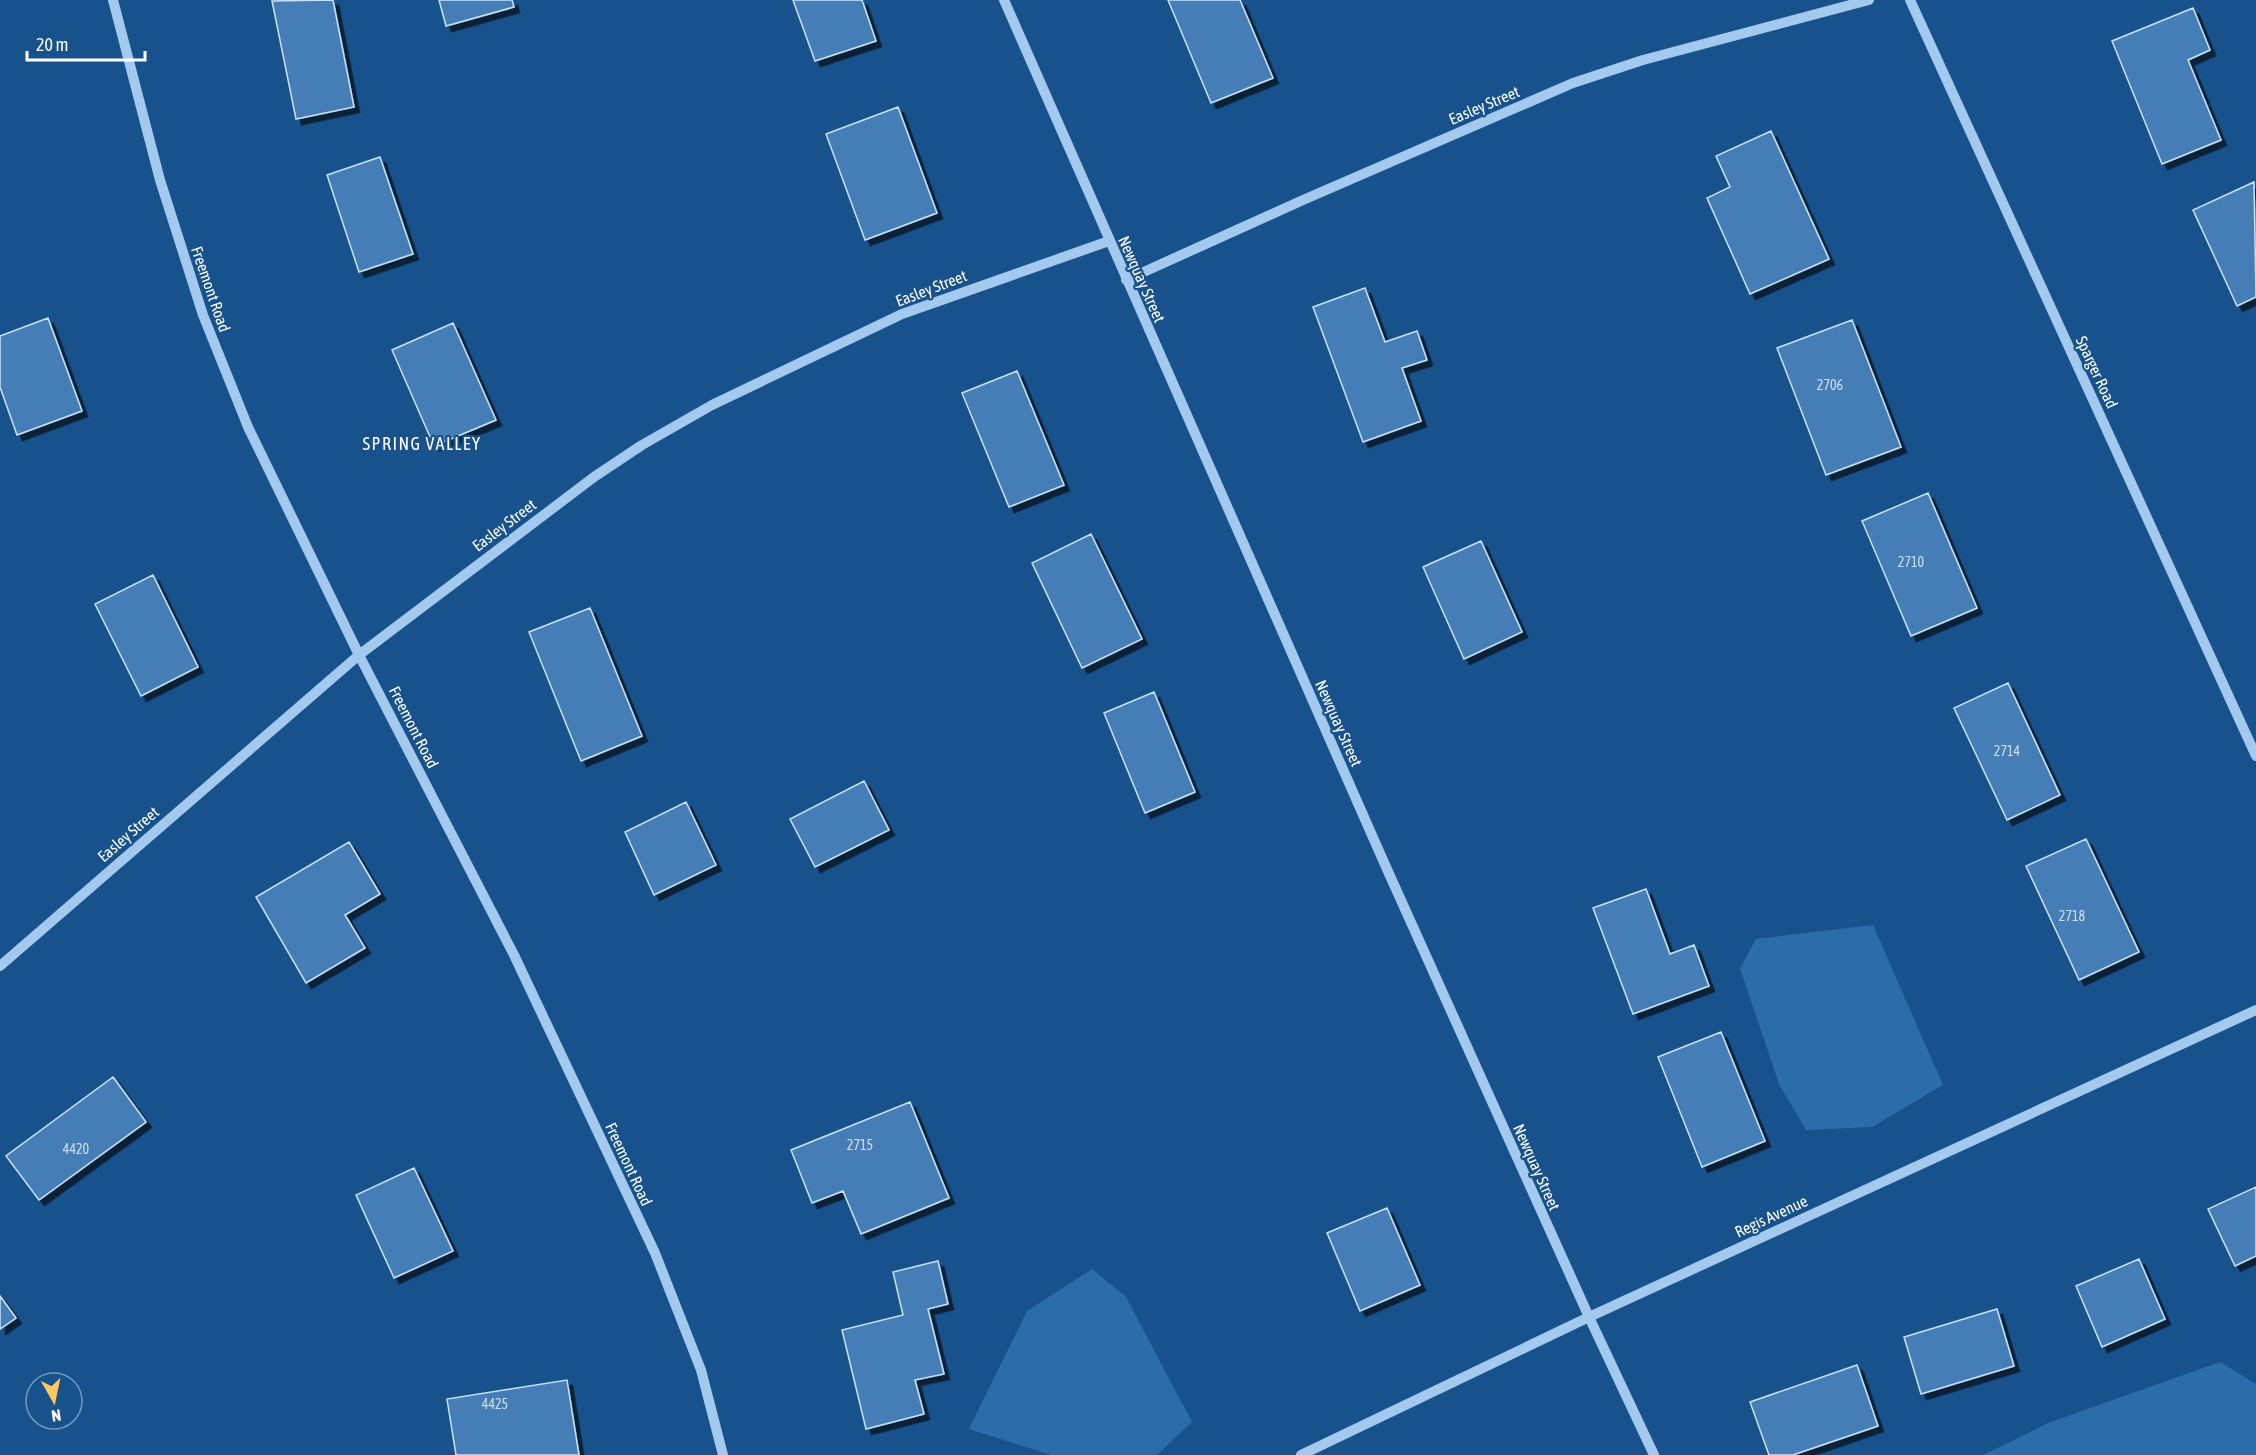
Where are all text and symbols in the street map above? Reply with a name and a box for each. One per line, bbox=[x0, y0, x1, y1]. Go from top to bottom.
scale bar bbox=[27, 24, 146, 62]
text: 20 m bbox=[36, 34, 68, 55]
street label: Easley Street bbox=[1446, 82, 1523, 129]
street label: Newquay Street bbox=[1114, 233, 1169, 326]
street label: Freemont Road bbox=[188, 244, 234, 334]
street label: Easley Street bbox=[893, 266, 970, 311]
street label: Sparger Road bbox=[2072, 333, 2121, 411]
house number: 2706 bbox=[1817, 377, 1844, 393]
district label: SPRING VALLEY bbox=[363, 433, 482, 454]
street label: Easley Street bbox=[469, 495, 540, 556]
house number: 2710 bbox=[1898, 554, 1925, 570]
street label: Newquay Street bbox=[1311, 677, 1366, 770]
street label: Freemont Road bbox=[386, 683, 442, 771]
house number: 2714 bbox=[1994, 743, 2021, 759]
street label: Easley Street bbox=[94, 802, 163, 866]
house number: 2718 bbox=[2059, 908, 2086, 924]
street label: Freemont Road bbox=[602, 1120, 656, 1208]
street label: Newquay Street bbox=[1509, 1121, 1564, 1214]
house number: 2715 bbox=[847, 1137, 873, 1153]
house number: 4420 bbox=[63, 1141, 90, 1157]
street label: Regis Avenue bbox=[1732, 1191, 1811, 1242]
north arrow bbox=[24, 1371, 84, 1431]
house number: 4425 bbox=[482, 1396, 508, 1412]
text: N bbox=[50, 1406, 62, 1425]

